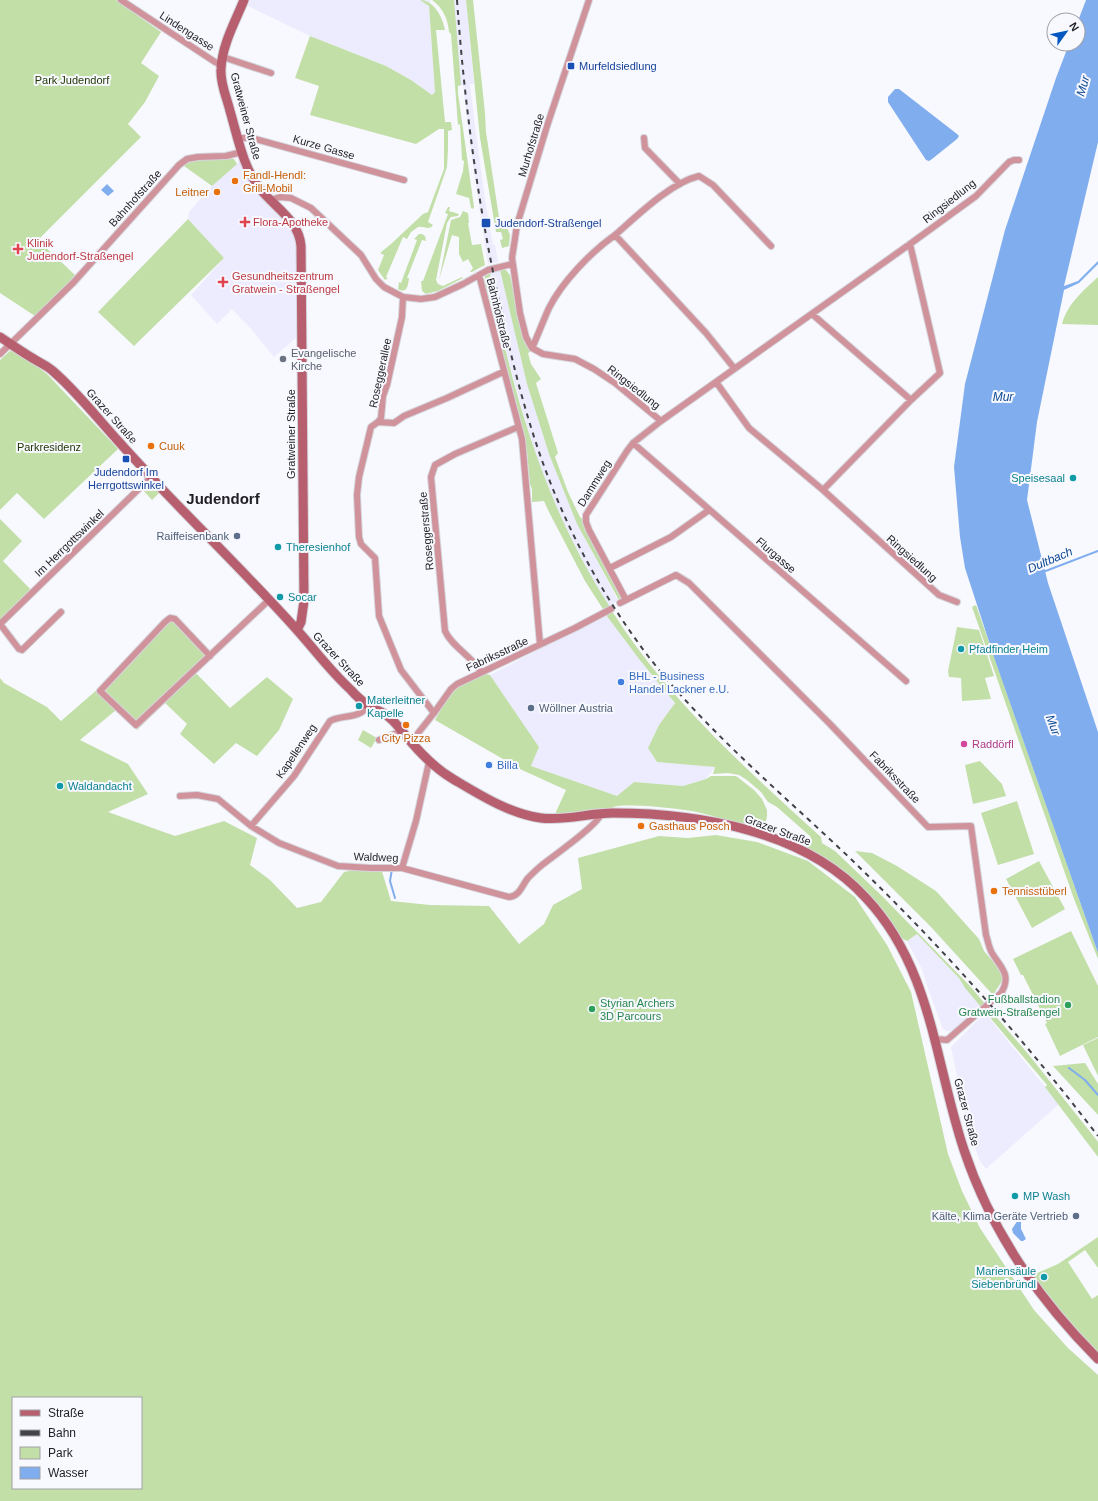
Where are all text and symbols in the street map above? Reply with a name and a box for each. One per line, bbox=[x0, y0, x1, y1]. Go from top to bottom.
street label: Lindengasse bbox=[158, 9, 216, 53]
north arrow bbox=[1046, 12, 1086, 52]
text: N bbox=[1067, 20, 1082, 33]
place label: Murfeldsiedlung bbox=[579, 60, 657, 72]
marker: Murfeldsiedlung bbox=[566, 61, 576, 71]
street label: Gratweiner Straße bbox=[229, 71, 263, 161]
water label: Mur bbox=[1073, 73, 1093, 98]
park label: Park Judendorf bbox=[35, 74, 110, 86]
street label: Murhofstraße bbox=[516, 112, 546, 178]
street label: Kurze Gasse bbox=[292, 132, 356, 162]
street label: Bahnhofstraße bbox=[106, 167, 164, 229]
place label: Fandl-Hendl: Grill-Mobil bbox=[243, 169, 306, 194]
marker: Fandl-Hendl: Grill-Mobil bbox=[230, 176, 240, 186]
street label: Ringsiedlung bbox=[920, 177, 978, 225]
place label: Leitner bbox=[175, 186, 209, 198]
marker: Leitner bbox=[212, 187, 222, 197]
place label: Flora-Apotheke bbox=[253, 216, 328, 228]
marker: Flora-Apotheke bbox=[240, 217, 250, 227]
marker: Judendorf-Straßengel bbox=[480, 217, 492, 229]
place label: Judendorf-Straßengel bbox=[495, 217, 601, 229]
place label: Klinik Judendorf-Straßengel bbox=[27, 237, 133, 262]
marker: Klinik Judendorf-Straßengel bbox=[12, 243, 24, 255]
place label: Gesundheitszentrum Gratwein - Straßengel bbox=[232, 270, 340, 295]
marker: Gesundheitszentrum Gratwein - Straßengel bbox=[217, 276, 229, 288]
street label: Bahnhofstraße bbox=[484, 277, 514, 349]
street label: Roseggerallee bbox=[367, 337, 393, 409]
place label: Evangelische Kirche bbox=[291, 347, 356, 372]
marker: Evangelische Kirche bbox=[278, 354, 288, 364]
street label: Ringsiedlung bbox=[605, 363, 663, 411]
street label: Grazer Straße bbox=[84, 386, 140, 446]
street label: Gratweiner Straße bbox=[285, 389, 297, 479]
water label: Mur bbox=[993, 390, 1014, 404]
place label: Cuuk bbox=[159, 440, 185, 452]
park label: Parkresidenz bbox=[17, 441, 81, 453]
marker: Cuuk bbox=[146, 441, 156, 451]
marker: Judendorf Im Herrgottswinkel bbox=[121, 454, 131, 464]
street label: Dammweg bbox=[575, 458, 613, 508]
place label: Judendorf Im Herrgottswinkel bbox=[88, 466, 164, 491]
place label: Speisesaal bbox=[1011, 472, 1065, 484]
marker: Speisesaal bbox=[1068, 473, 1078, 483]
district label: Judendorf bbox=[186, 490, 261, 507]
street label: Roseggerstraße bbox=[417, 491, 435, 571]
street label: Im Herrgottswinkel bbox=[32, 507, 106, 579]
place label: Raiffeisenbank bbox=[156, 530, 229, 542]
marker: Raiffeisenbank bbox=[232, 531, 242, 541]
street label: Ringsiedlung bbox=[884, 532, 940, 584]
street label: Flurgasse bbox=[754, 535, 798, 575]
place label: Theresienhof bbox=[286, 541, 351, 553]
marker: Theresienhof bbox=[273, 542, 283, 552]
water label: Dultbach bbox=[1025, 544, 1075, 576]
place label: Socar bbox=[288, 591, 317, 603]
marker: Socar bbox=[275, 592, 285, 602]
street label: Grazer Straße bbox=[311, 629, 367, 689]
street label: Fabriksstraße bbox=[464, 634, 530, 674]
place label: Pfadfinder Heim bbox=[969, 643, 1048, 655]
marker: Pfadfinder Heim bbox=[956, 644, 966, 654]
place label: BHL - Business Handel Lackner e.U. bbox=[629, 670, 729, 695]
marker: BHL - Business Handel Lackner e.U. bbox=[616, 677, 626, 687]
place label: Materleitner Kapelle bbox=[367, 694, 425, 719]
marker: Materleitner Kapelle bbox=[354, 701, 364, 711]
place label: Wöllner Austria bbox=[539, 702, 614, 714]
marker: Wöllner Austria bbox=[526, 703, 536, 713]
water label: Mur bbox=[1043, 713, 1063, 738]
marker: City Pizza bbox=[401, 720, 411, 730]
street label: Kapellenweg bbox=[273, 722, 319, 780]
place label: City Pizza bbox=[382, 732, 431, 744]
place label: Raddörfl bbox=[972, 738, 1014, 750]
marker: Raddörfl bbox=[959, 739, 969, 749]
street label: Fabriksstraße bbox=[867, 749, 923, 805]
place label: Billa bbox=[497, 759, 519, 771]
marker: Billa bbox=[484, 760, 494, 770]
place label: Waldandacht bbox=[68, 780, 132, 792]
marker: Waldandacht bbox=[55, 781, 65, 791]
street label: Grazer Straße bbox=[743, 812, 813, 848]
place label: Gasthaus Posch bbox=[649, 820, 730, 832]
marker: Gasthaus Posch bbox=[636, 821, 646, 831]
street label: Waldweg bbox=[353, 850, 399, 864]
place label: Tennisstüberl bbox=[1002, 885, 1067, 897]
marker: Tennisstüberl bbox=[989, 886, 999, 896]
place label: Fußballstadion Gratwein-Straßengel bbox=[959, 993, 1060, 1018]
place label: Styrian Archers 3D Parcours bbox=[600, 997, 675, 1022]
marker: Fußballstadion Gratwein-Straßengel bbox=[1063, 1000, 1073, 1010]
marker: Styrian Archers 3D Parcours bbox=[587, 1004, 597, 1014]
street label: Grazer Straße bbox=[952, 1077, 982, 1147]
place label: MP Wash bbox=[1023, 1190, 1070, 1202]
marker: MP Wash bbox=[1010, 1191, 1020, 1201]
place label: Kälte, Klima Geräte Vertrieb bbox=[932, 1210, 1068, 1222]
marker: Kälte, Klima Geräte Vertrieb bbox=[1071, 1211, 1081, 1221]
place label: Mariensäule Siebenbründl bbox=[971, 1265, 1036, 1290]
marker: Mariensäule Siebenbründl bbox=[1039, 1272, 1049, 1282]
legend bbox=[12, 1397, 142, 1489]
text: Straße bbox=[48, 1406, 84, 1420]
text: Bahn bbox=[48, 1426, 76, 1440]
text: Park bbox=[48, 1446, 74, 1460]
text: Wasser bbox=[48, 1466, 88, 1480]

